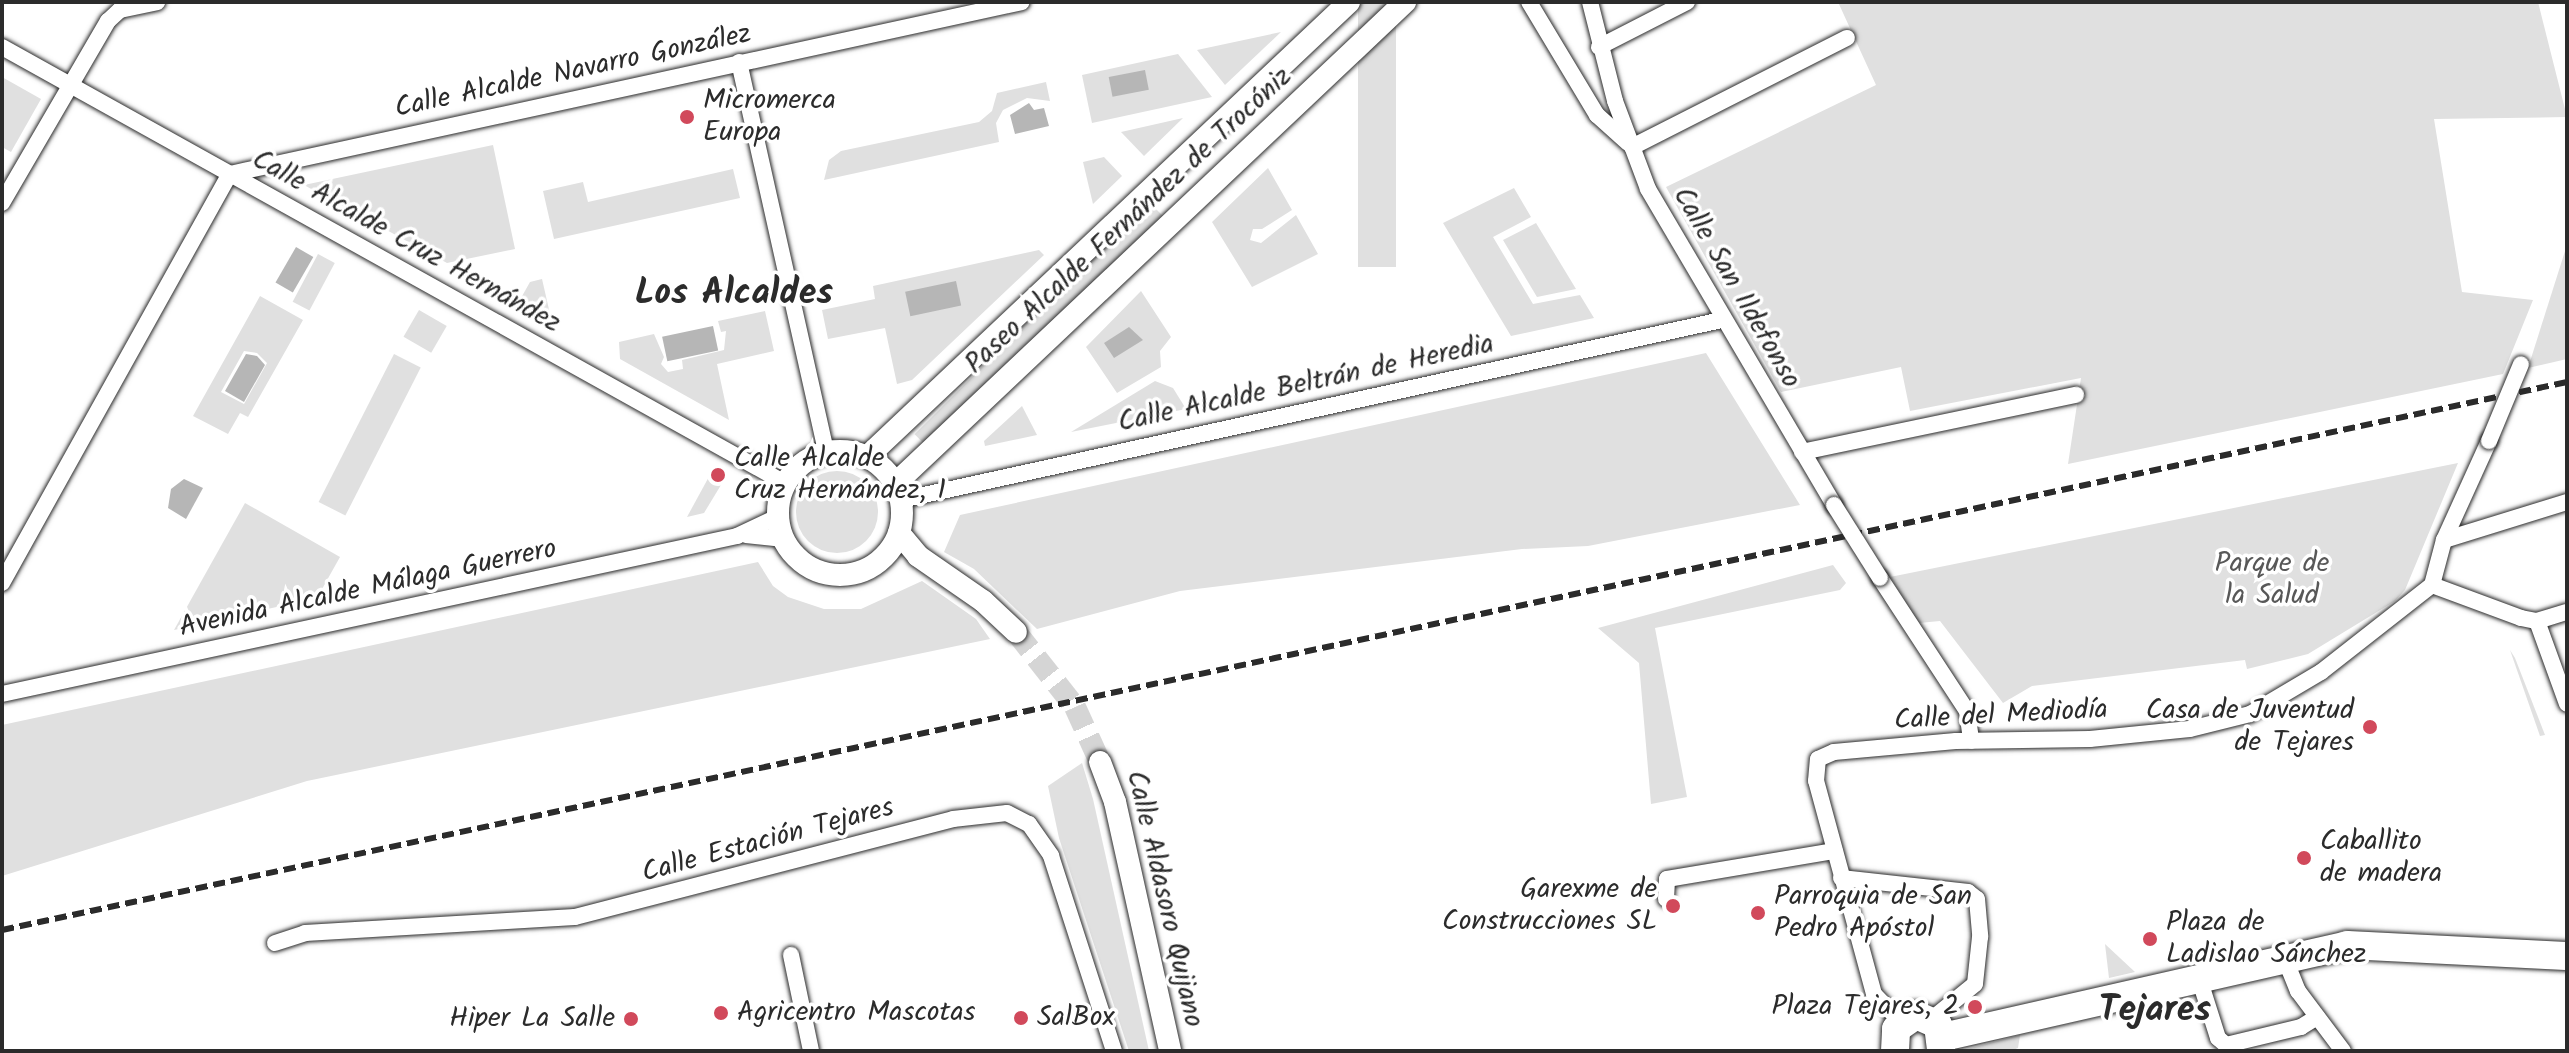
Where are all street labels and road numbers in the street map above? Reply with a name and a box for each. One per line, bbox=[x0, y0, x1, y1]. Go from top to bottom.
street label: Calle Alcalde Navarro González bbox=[392, 18, 754, 126]
street label: Paseo Alcalde Fernández de Trocóniz bbox=[959, 61, 1299, 381]
street label: Calle Alcalde Cruz Hernández bbox=[246, 143, 566, 341]
street label: Calle San Ildefonso bbox=[1665, 182, 1807, 394]
street label: Calle Alcalde Beltrán de Heredia bbox=[1115, 328, 1497, 440]
street label: Avenida Alcalde Málaga Guerrero bbox=[176, 533, 560, 645]
street label: Calle del Mediodía bbox=[1893, 694, 2109, 738]
street label: Calle Aldasoro Quijano bbox=[1118, 767, 1210, 1031]
street label: Calle Estación Tejares bbox=[638, 791, 898, 891]

